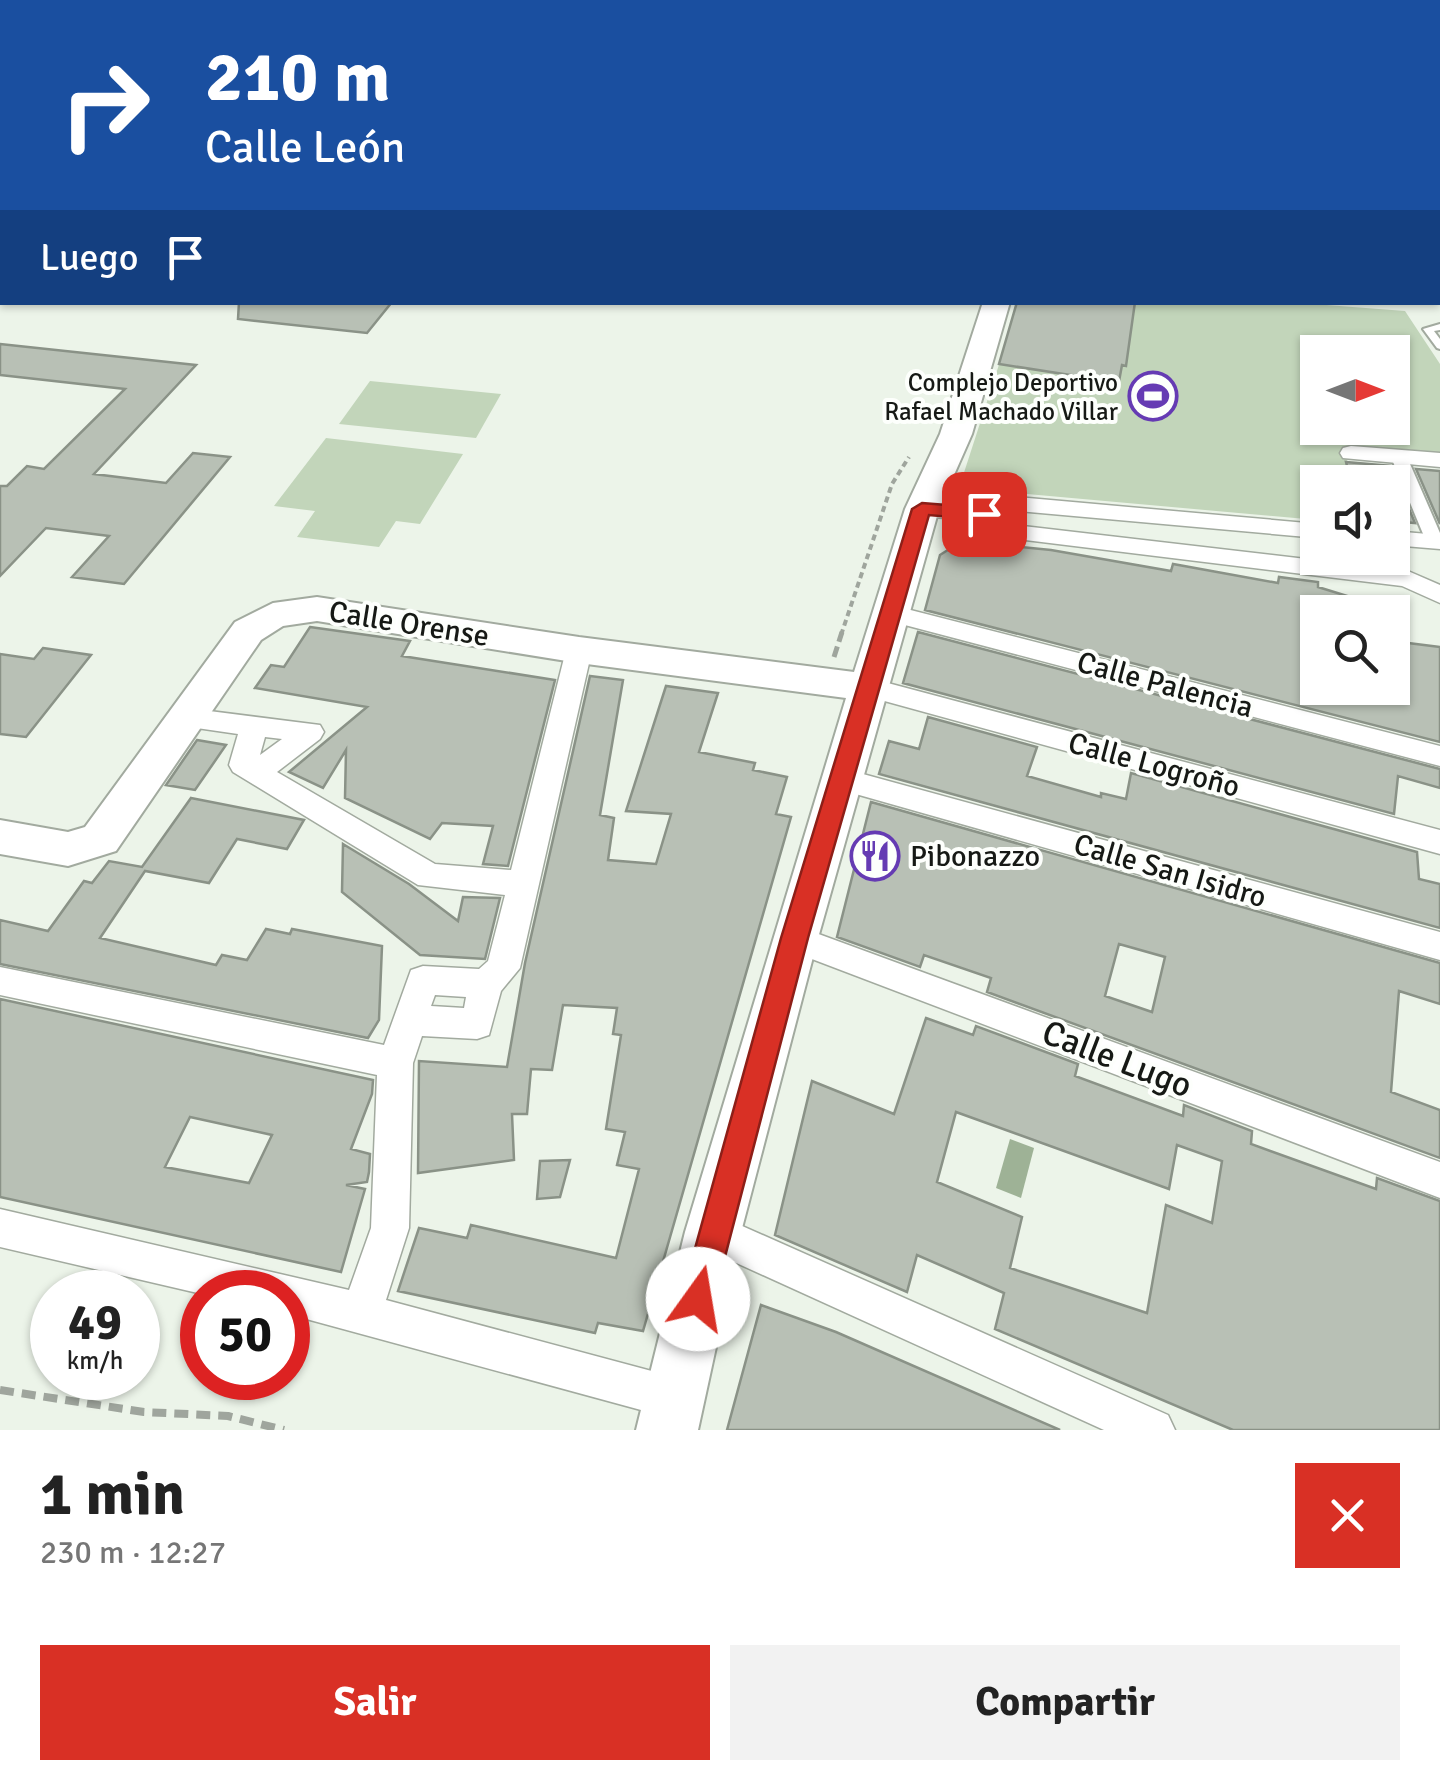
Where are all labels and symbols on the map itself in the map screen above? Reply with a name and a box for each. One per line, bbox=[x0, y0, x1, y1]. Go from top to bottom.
north arrow bbox=[1300, 335, 1410, 445]
place label: Complejo Deportivo Rafael Machado Villar bbox=[884, 367, 1119, 427]
sports icon: Complejo Deportivo Rafael Machado Villar bbox=[1127, 370, 1179, 422]
pin bbox=[942, 472, 1027, 557]
street label: Calle Orense bbox=[326, 593, 492, 655]
street label: Calle Palencia bbox=[1073, 644, 1257, 726]
street label: Calle Logroño bbox=[1064, 724, 1244, 806]
street label: Calle San Isidro bbox=[1069, 826, 1271, 916]
restaurant icon: Pibonazzo bbox=[849, 830, 901, 882]
place label: Pibonazzo bbox=[910, 838, 1040, 875]
street label: Calle Lugo bbox=[1036, 1011, 1198, 1107]
position arrow bbox=[646, 1247, 750, 1351]
speed limit sign: 50 bbox=[180, 1270, 310, 1400]

